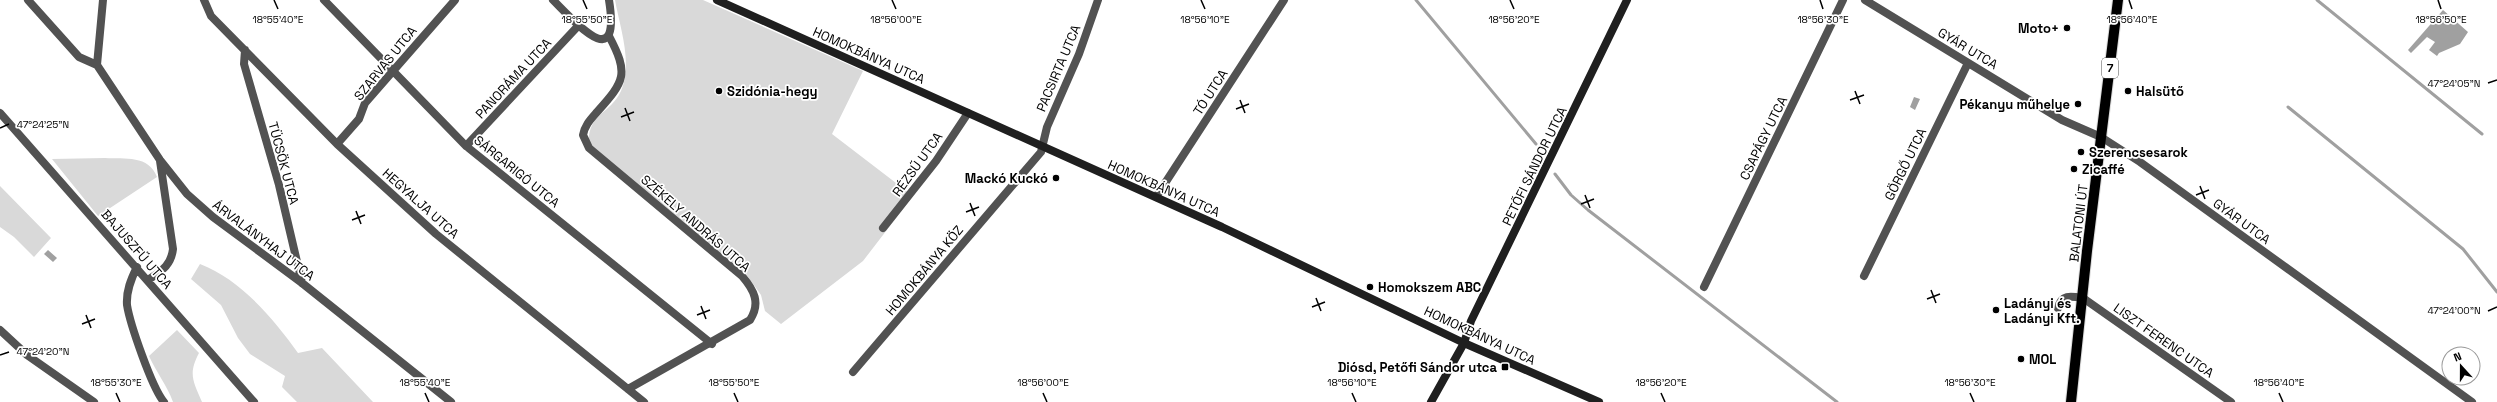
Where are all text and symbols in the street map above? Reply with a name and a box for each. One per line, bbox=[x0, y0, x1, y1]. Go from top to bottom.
text: 18°55'40"E bbox=[253, 13, 304, 26]
text: 18°55'50"E bbox=[562, 13, 613, 26]
text: 18°56'00"E bbox=[870, 13, 922, 26]
text: 18°56'10"E bbox=[1180, 13, 1230, 26]
text: 18°56'20"E bbox=[1488, 13, 1540, 26]
text: 18°56'30"E bbox=[1797, 13, 1849, 26]
text: 18°56'40"E bbox=[2107, 13, 2158, 26]
text: 18°56'50"E bbox=[2415, 13, 2467, 26]
place label: Moto+ bbox=[2018, 20, 2059, 37]
street label: PACSIRTA UTCA bbox=[1032, 22, 1084, 114]
street label: SZARVAS UTCA bbox=[350, 23, 421, 104]
street label: HOMOKBÁNYA UTCA bbox=[810, 23, 928, 88]
marker: Moto+ bbox=[2062, 23, 2072, 33]
street label: GYÁR UTCA bbox=[1935, 24, 2001, 73]
street label: PANORÁMA UTCA bbox=[472, 35, 555, 122]
road number: 7 bbox=[2102, 58, 2118, 78]
street label: TÓ UTCA bbox=[1189, 66, 1232, 119]
text: 47°24'05"N bbox=[2428, 77, 2480, 90]
place label: Szidónia-hegy bbox=[727, 83, 818, 100]
place label: Halsütő bbox=[2136, 83, 2184, 100]
marker: Szidónia-hegy bbox=[714, 86, 724, 96]
marker: Halsütő bbox=[2123, 86, 2133, 96]
street label: CSAPÁGY UTCA bbox=[1736, 93, 1791, 183]
place label: Pékanyu műhelye bbox=[1959, 96, 2070, 113]
marker: Pékanyu műhelye bbox=[2073, 99, 2083, 109]
street label: PETŐFI SÁNDOR UTCA bbox=[1498, 104, 1571, 229]
text: 47°24'25"N bbox=[17, 118, 69, 131]
street label: TÜCSÖK UTCA bbox=[264, 120, 303, 206]
street label: GÖRGŐ UTCA bbox=[1881, 125, 1930, 203]
street label: RÉZSŰ UTCA bbox=[888, 129, 946, 200]
street label: SÁRGARIGÓ UTCA bbox=[470, 132, 563, 211]
place label: Szerencsesarok bbox=[2089, 144, 2189, 161]
marker: Szerencsesarok bbox=[2076, 147, 2086, 157]
street label: HOMOKBÁNYA UTCA bbox=[1105, 156, 1223, 221]
place label: Zicaffé bbox=[2082, 161, 2125, 178]
marker: Zicaffé bbox=[2069, 164, 2079, 174]
street label: HEGYALJA UTCA bbox=[379, 165, 463, 242]
place label: Mackó Kuckó bbox=[965, 170, 1048, 187]
street label: SZÉKELY ANDRÁS UTCA bbox=[637, 171, 754, 276]
marker: Mackó Kuckó bbox=[1051, 173, 1061, 183]
street label: BALATONI ÚT bbox=[2065, 183, 2092, 263]
street label: GYÁR UTCA bbox=[2210, 195, 2274, 248]
street label: ÁRVALÁNYHAJ UTCA bbox=[209, 196, 318, 284]
street label: BAJUSZFŰ UTCA bbox=[97, 206, 176, 293]
street label: HOMOKBÁNYA KÖZ bbox=[882, 222, 967, 319]
place label: Homokszem ABC bbox=[1378, 279, 1481, 296]
marker: Homokszem ABC bbox=[1365, 282, 1375, 292]
place label: Ladányi és Ladányi Kft. bbox=[2004, 295, 2080, 327]
street label: LISZT FERENC UTCA bbox=[2110, 299, 2217, 381]
street label: HOMOKBÁNYA UTCA bbox=[1421, 302, 1538, 369]
text: 47°24'00"N bbox=[2427, 304, 2481, 317]
marker: Ladányi és Ladányi Kft. bbox=[1991, 305, 2001, 315]
text: 47°24'20"N bbox=[17, 345, 69, 358]
north arrow bbox=[2441, 346, 2481, 386]
text: N bbox=[2451, 349, 2463, 365]
place label: MOL bbox=[2029, 351, 2056, 368]
marker: MOL bbox=[2016, 354, 2026, 364]
place label: Diósd, Petőfi Sándor utca bbox=[1338, 359, 1497, 376]
marker: Diósd, Petőfi Sándor utca bbox=[1500, 362, 1510, 372]
text: 18°55'30"E bbox=[90, 376, 142, 389]
text: 18°55'40"E bbox=[400, 376, 451, 389]
text: 18°55'50"E bbox=[709, 376, 760, 389]
text: 18°56'00"E bbox=[1017, 376, 1069, 389]
text: 18°56'10"E bbox=[1327, 376, 1377, 389]
text: 18°56'20"E bbox=[1635, 376, 1687, 389]
text: 18°56'30"E bbox=[1944, 376, 1996, 389]
text: 18°56'40"E bbox=[2254, 376, 2305, 389]

